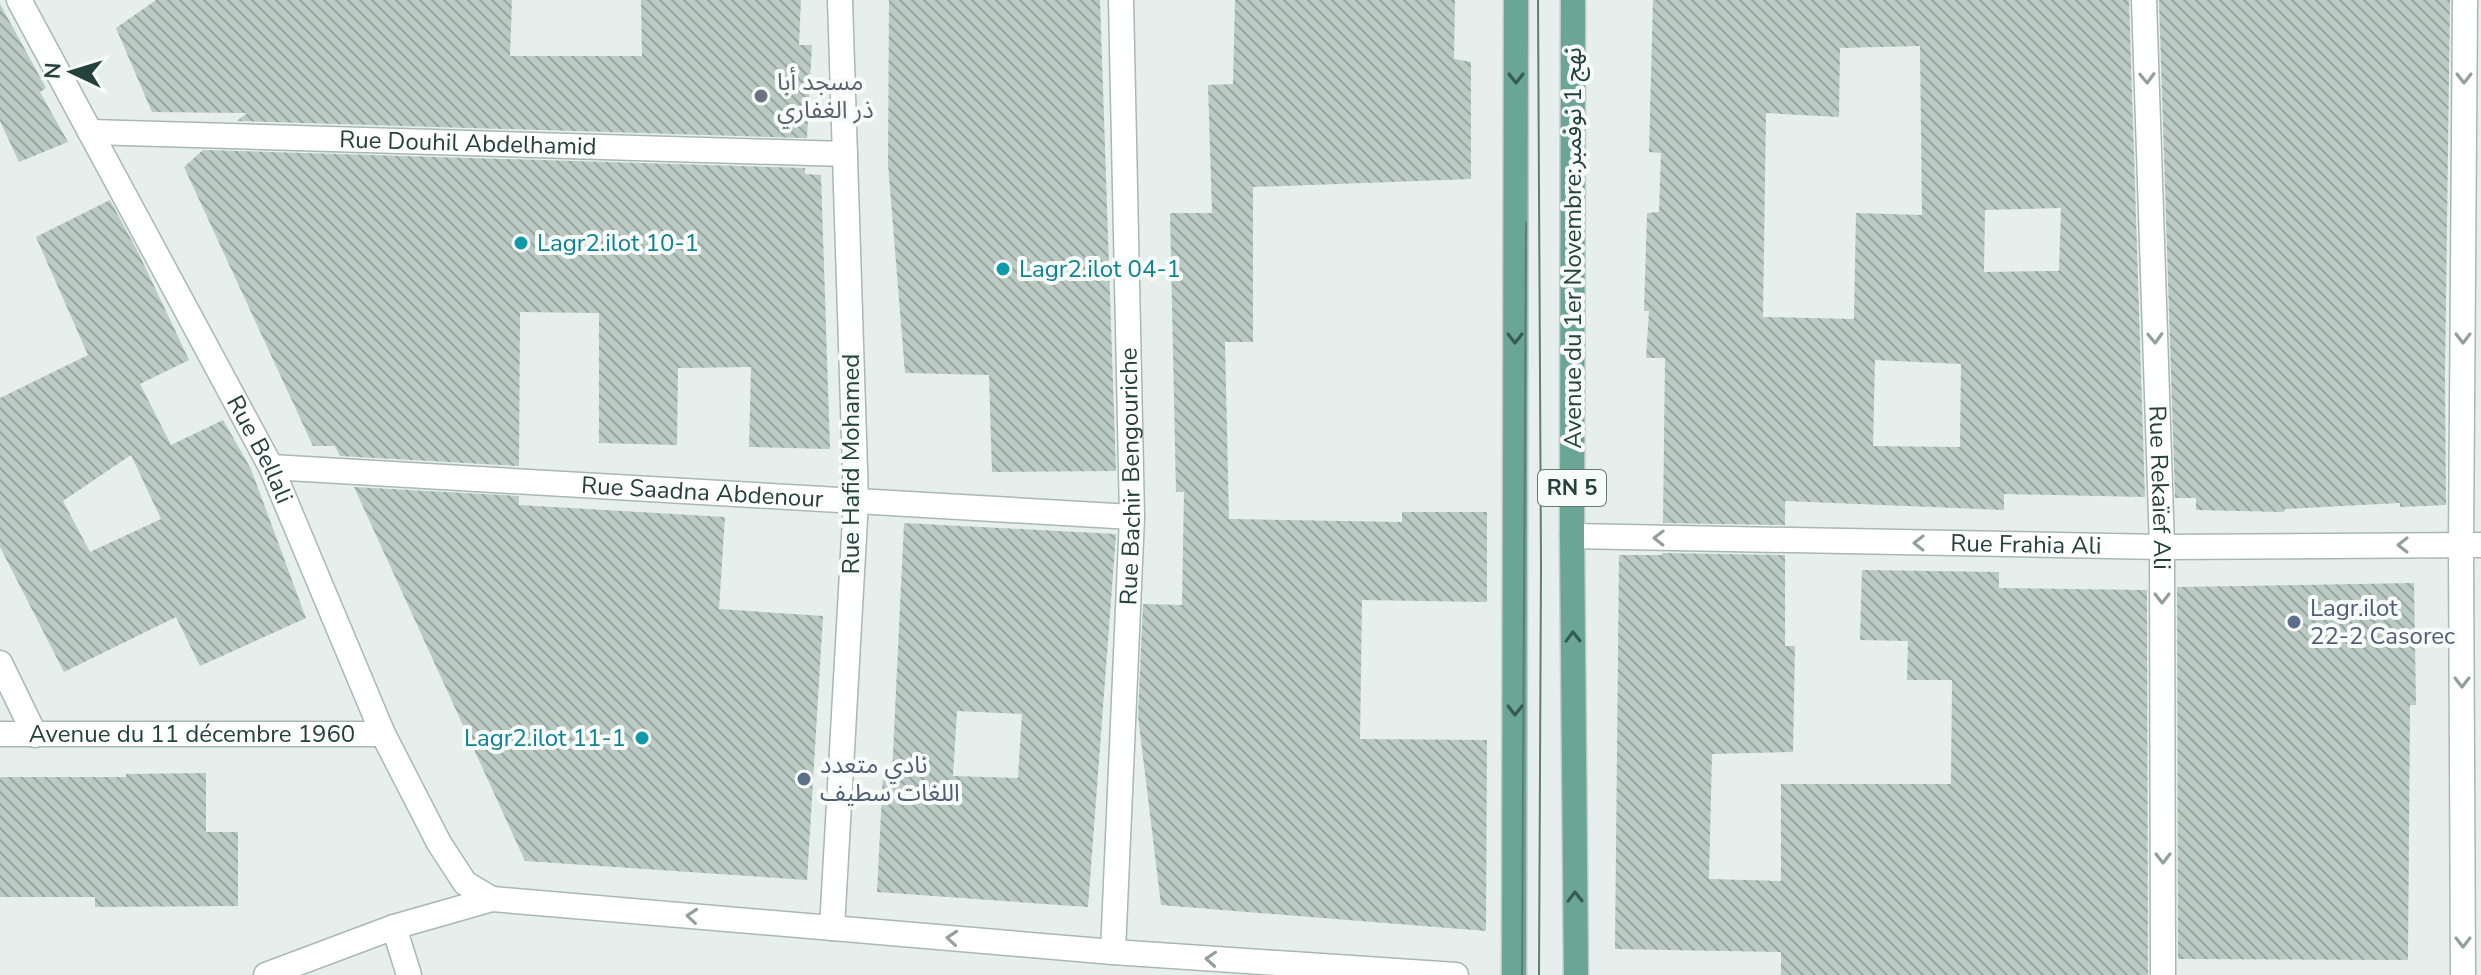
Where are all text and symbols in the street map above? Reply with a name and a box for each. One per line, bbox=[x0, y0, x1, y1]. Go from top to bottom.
north arrow bbox=[32, 32, 112, 112]
street label: Avenue du 1er Novembre;نهج 1 نوفمبر bbox=[1557, 47, 1590, 449]
text: N bbox=[38, 61, 69, 80]
place label: مسجد أبا ذر الغفاري bbox=[777, 66, 874, 129]
one-way arrow bbox=[1507, 72, 1525, 85]
one-way arrow bbox=[2138, 72, 2156, 85]
one-way arrow bbox=[2455, 72, 2473, 85]
marker: مسجد أبا ذر الغفاري bbox=[752, 87, 770, 105]
street label: Rue Douhil Abdelhamid bbox=[339, 123, 597, 163]
place label: Lagr2.ilot 10-1 bbox=[537, 227, 699, 259]
marker: Lagr2.ilot 10-1 bbox=[512, 234, 530, 252]
place label: Lagr2.ilot 04-1 bbox=[1019, 253, 1181, 285]
marker: Lagr2.ilot 04-1 bbox=[994, 260, 1012, 278]
one-way arrow bbox=[1506, 332, 1524, 345]
one-way arrow bbox=[2147, 332, 2164, 345]
one-way arrow bbox=[2454, 332, 2471, 345]
street label: Rue Bachir Bengouriche bbox=[1112, 347, 1148, 606]
street label: Rue Hafid Mohamed bbox=[835, 354, 867, 574]
street label: Rue Bellali bbox=[219, 390, 300, 508]
street label: Rue Rekaïef Ali bbox=[2141, 405, 2178, 570]
street label: Rue Saadna Abdenour bbox=[580, 469, 825, 515]
road number: RN 5 bbox=[1538, 470, 1606, 506]
street label: Rue Frahia Ali bbox=[1950, 527, 2102, 562]
one-way arrow bbox=[1652, 529, 1665, 546]
one-way arrow bbox=[1912, 534, 1925, 551]
one-way arrow bbox=[2396, 536, 2409, 554]
one-way arrow bbox=[2153, 592, 2171, 605]
place label: Lagr.ilot 22-2 Casorec bbox=[2310, 592, 2455, 652]
marker: Lagr.ilot 22-2 Casorec bbox=[2285, 613, 2303, 631]
one-way arrow bbox=[1564, 630, 1581, 643]
one-way arrow bbox=[2453, 676, 2471, 689]
one-way arrow bbox=[1506, 704, 1524, 717]
street label: Avenue du 11 décembre 1960 bbox=[29, 718, 355, 750]
place label: Lagr2.ilot 11-1 bbox=[464, 722, 626, 754]
marker: Lagr2.ilot 11-1 bbox=[633, 729, 651, 747]
place label: نادي متعدد اللغات سطيف bbox=[820, 749, 960, 809]
marker: نادي متعدد اللغات سطيف bbox=[795, 770, 813, 788]
one-way arrow bbox=[2154, 852, 2172, 865]
one-way arrow bbox=[1566, 890, 1584, 903]
one-way arrow bbox=[686, 908, 699, 925]
one-way arrow bbox=[945, 930, 958, 947]
one-way arrow bbox=[2454, 936, 2472, 949]
one-way arrow bbox=[1204, 950, 1217, 967]

